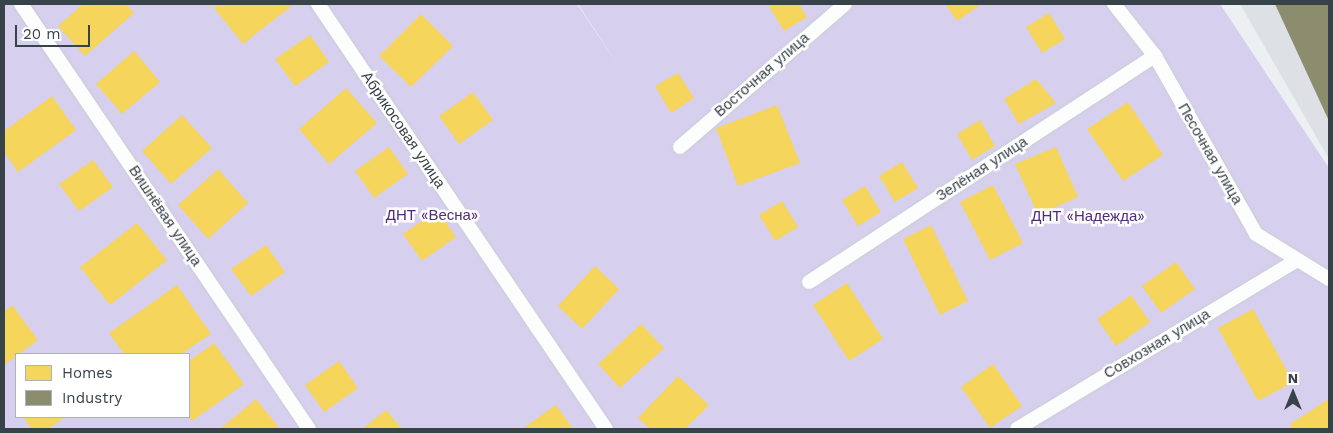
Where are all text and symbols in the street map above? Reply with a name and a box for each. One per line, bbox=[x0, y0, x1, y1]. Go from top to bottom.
scale bar bbox=[18, 15, 92, 47]
text: 20 m bbox=[23, 25, 61, 43]
street label: Восточная улица bbox=[711, 29, 813, 121]
street label: Абрикосовая улица bbox=[357, 68, 449, 192]
street label: Песочная улица bbox=[1174, 100, 1246, 208]
street label: Зелёная улица bbox=[933, 133, 1031, 205]
street label: Вишнёвая улица bbox=[125, 162, 205, 270]
park label: ДНТ «Весна» bbox=[386, 207, 478, 225]
park label: ДНТ «Надежда» bbox=[1031, 208, 1145, 226]
street label: Совхозная улица bbox=[1101, 305, 1213, 383]
legend bbox=[15, 353, 190, 418]
text: Homes bbox=[62, 364, 113, 382]
north arrow bbox=[1268, 368, 1318, 418]
text: N bbox=[1288, 370, 1298, 386]
text: Industry bbox=[62, 389, 122, 407]

